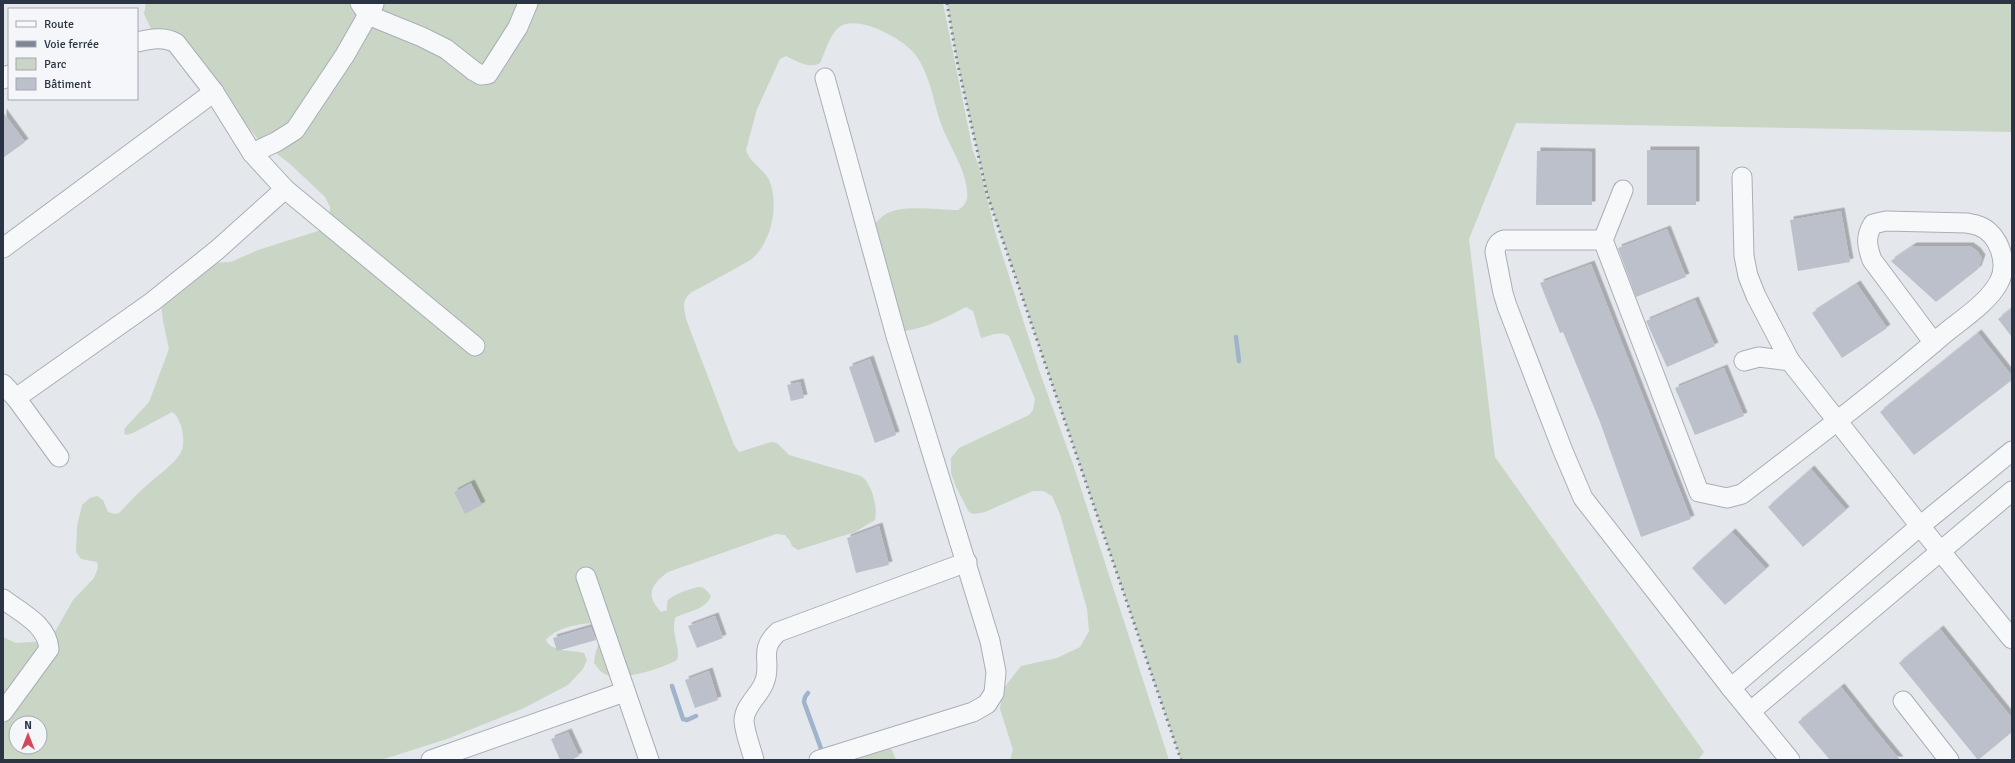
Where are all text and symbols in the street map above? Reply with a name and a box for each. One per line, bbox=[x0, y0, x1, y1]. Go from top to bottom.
legend bbox=[8, 8, 138, 100]
text: Route bbox=[44, 17, 74, 32]
text: Voie ferrée bbox=[44, 37, 99, 52]
text: Parc bbox=[44, 57, 67, 72]
text: Bâtiment bbox=[44, 77, 91, 92]
north arrow bbox=[8, 715, 48, 755]
text: N bbox=[24, 719, 32, 732]

